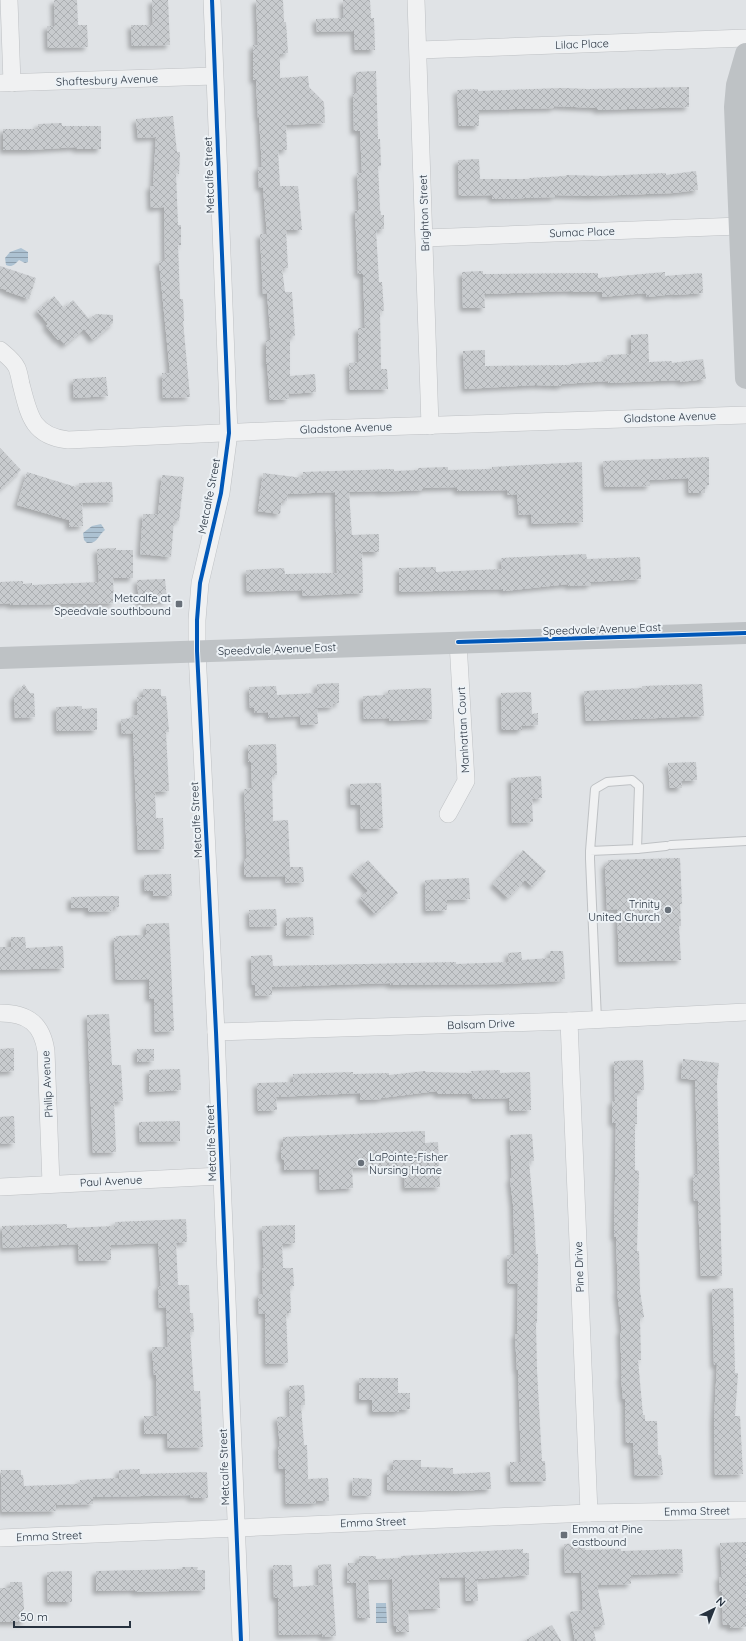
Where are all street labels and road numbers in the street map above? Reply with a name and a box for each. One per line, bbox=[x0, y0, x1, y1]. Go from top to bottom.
street label: Lilac Place bbox=[555, 36, 609, 52]
street label: Shaftesbury Avenue bbox=[56, 71, 158, 89]
street label: Metcalfe Street bbox=[201, 136, 217, 214]
street label: Brighton Street bbox=[416, 174, 432, 252]
street label: Sumac Place bbox=[549, 224, 615, 240]
street label: Gladstone Avenue bbox=[624, 408, 716, 426]
street label: Gladstone Avenue bbox=[300, 419, 392, 437]
street label: Metcalfe Street bbox=[195, 457, 223, 535]
street label: Speedvale Avenue East bbox=[543, 620, 662, 638]
street label: Speedvale Avenue East bbox=[218, 640, 337, 658]
street label: Manhattan Court bbox=[454, 686, 472, 774]
street label: Metcalfe Street bbox=[187, 781, 205, 859]
street label: Balsam Drive bbox=[447, 1016, 515, 1032]
street label: Philip Avenue bbox=[38, 1050, 56, 1118]
street label: Metcalfe Street bbox=[203, 1104, 219, 1182]
street label: Paul Avenue bbox=[79, 1172, 143, 1190]
street label: Pine Drive bbox=[571, 1241, 587, 1293]
street label: Metcalfe Street bbox=[216, 1428, 232, 1506]
street label: Emma Street bbox=[664, 1503, 730, 1519]
street label: Emma Street bbox=[340, 1514, 407, 1530]
street label: Emma Street bbox=[16, 1528, 83, 1544]

